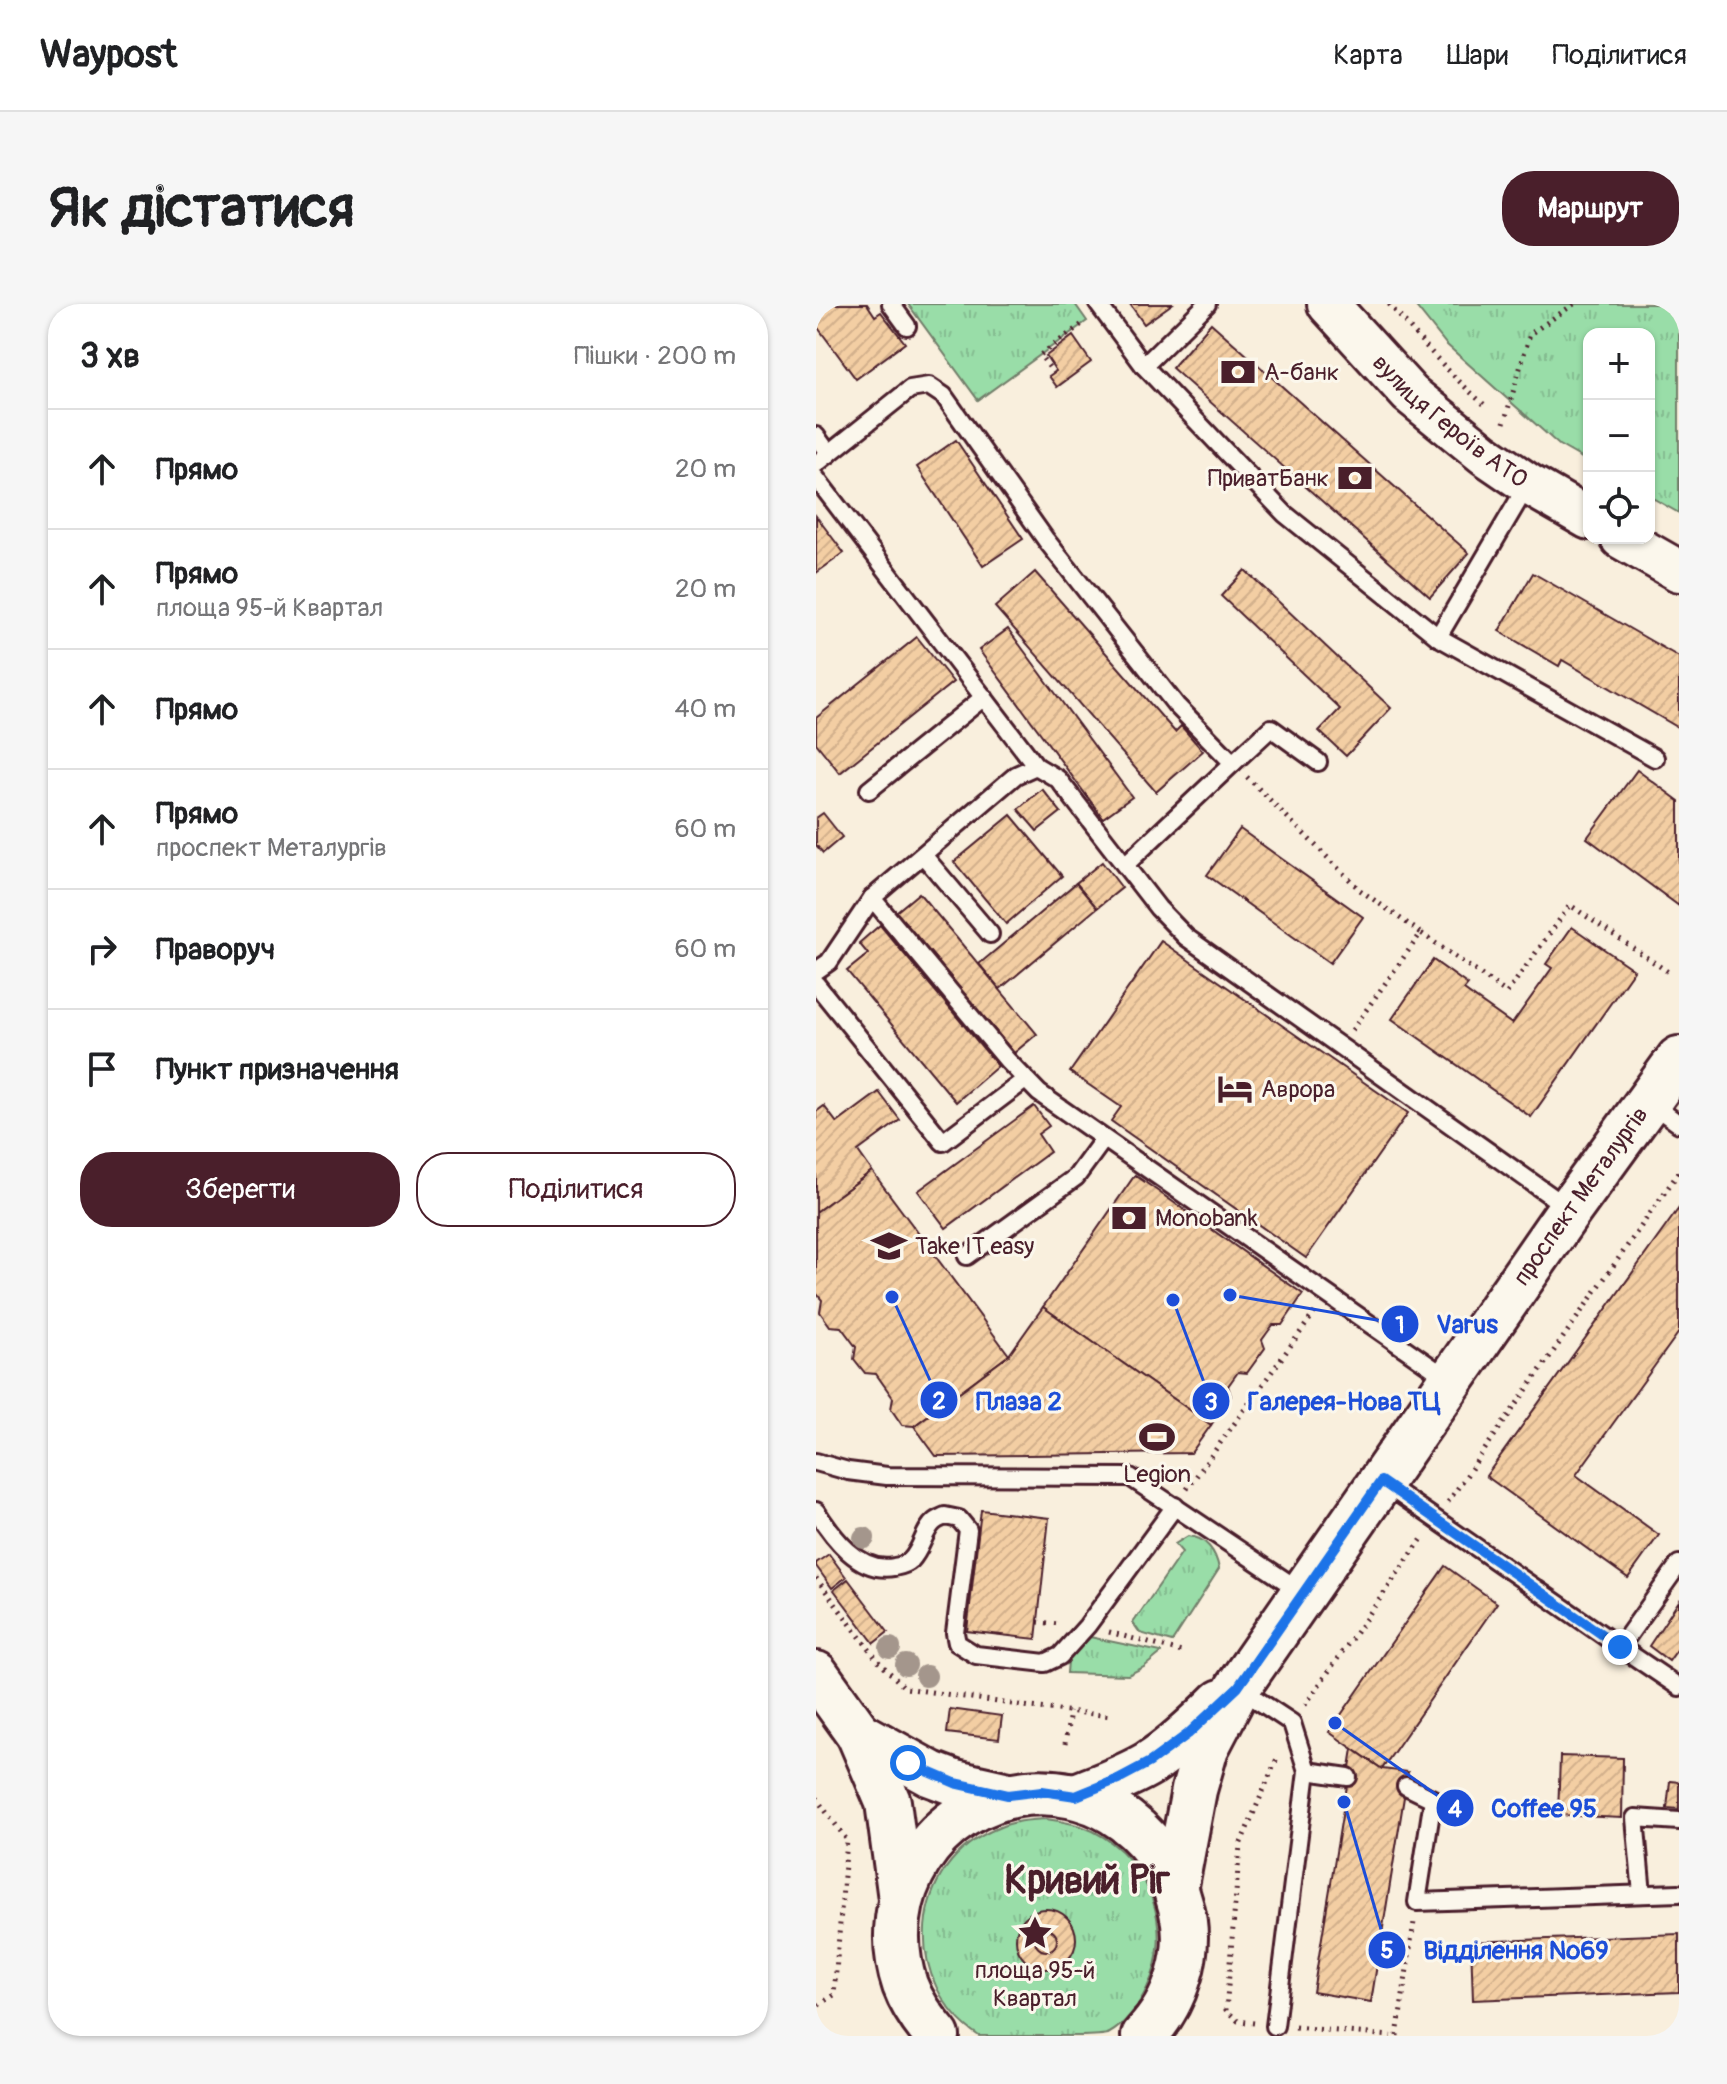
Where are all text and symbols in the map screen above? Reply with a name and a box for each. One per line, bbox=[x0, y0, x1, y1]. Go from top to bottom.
text: Waypost bbox=[40, 31, 177, 79]
text: Карта bbox=[1333, 38, 1403, 73]
text: Шари bbox=[1447, 38, 1508, 73]
text: Поділитися bbox=[1552, 38, 1687, 73]
button: Маршрут bbox=[1502, 171, 1679, 246]
text: Як дістатися bbox=[48, 174, 354, 243]
map controls bbox=[1583, 328, 1655, 544]
button: + bbox=[1583, 328, 1655, 400]
text: 3 хв bbox=[80, 335, 140, 378]
text: Пішки · 200 m bbox=[574, 340, 736, 372]
street label: вулиця Героїв АТО bbox=[1367, 348, 1533, 494]
bank icon: А-банк bbox=[1219, 353, 1257, 391]
place label: А-банк bbox=[1264, 358, 1339, 387]
button: − bbox=[1583, 400, 1655, 472]
icon: ahead bbox=[80, 447, 124, 491]
text: Прямо bbox=[156, 451, 238, 488]
text: 20 m bbox=[675, 453, 736, 485]
bank icon: ПриватБанк bbox=[1336, 459, 1374, 497]
place label: ПриватБанк bbox=[1208, 464, 1329, 493]
button: locate bbox=[1583, 472, 1655, 544]
text: Прямо bbox=[156, 555, 238, 592]
icon: ahead bbox=[80, 567, 124, 611]
text: 20 m bbox=[675, 573, 736, 605]
text: площа 95-й Квартал bbox=[156, 592, 383, 624]
icon: ahead bbox=[80, 687, 124, 731]
text: Прямо bbox=[156, 691, 238, 728]
text: 40 m bbox=[674, 693, 736, 725]
text: Прямо bbox=[156, 795, 238, 832]
icon: ahead bbox=[80, 807, 124, 851]
text: 60 m bbox=[674, 813, 736, 845]
text: проспект Металургів bbox=[156, 832, 387, 864]
icon: right bbox=[80, 927, 124, 971]
text: Праворуч bbox=[156, 931, 275, 968]
text: 60 m bbox=[674, 933, 736, 965]
icon: arrive bbox=[80, 1047, 124, 1091]
text: Пункт призначення bbox=[156, 1051, 399, 1088]
hotel icon: Аврора bbox=[1216, 1070, 1254, 1108]
place label: Аврора bbox=[1261, 1075, 1335, 1104]
street label: проспект Металургів bbox=[1507, 1101, 1654, 1291]
button: Зберегти bbox=[80, 1152, 400, 1227]
button: Поділитися bbox=[416, 1152, 736, 1227]
bank icon: Monobank bbox=[1110, 1199, 1148, 1237]
place label: Monobank bbox=[1155, 1204, 1258, 1233]
school or university icon: Take IT easy bbox=[870, 1227, 908, 1265]
place label: Take IT easy bbox=[915, 1232, 1034, 1261]
callout: Varus bbox=[1380, 1299, 1514, 1349]
text: Varus bbox=[1436, 1309, 1498, 1341]
text: 1 bbox=[1395, 1311, 1405, 1340]
callout: Плаза 2 bbox=[919, 1375, 1078, 1425]
callout: Галерея-Нова ТЦ bbox=[1191, 1376, 1456, 1426]
text: Плаза 2 bbox=[976, 1386, 1062, 1418]
text: Галерея-Нова ТЦ bbox=[1247, 1386, 1441, 1418]
text: 2 bbox=[932, 1387, 946, 1416]
text: 3 bbox=[1204, 1388, 1218, 1417]
sports icon: Legion bbox=[1138, 1418, 1176, 1456]
place label: Legion bbox=[1123, 1460, 1191, 1489]
route end bbox=[1602, 1629, 1638, 1665]
route start bbox=[890, 1745, 926, 1781]
callout: Coffee 95 bbox=[1435, 1783, 1613, 1833]
text: Coffee 95 bbox=[1491, 1793, 1597, 1825]
text: 4 bbox=[1448, 1795, 1462, 1824]
district label: Кривий Ріг bbox=[1004, 1856, 1170, 1905]
place icon: площа 95-й Квартал bbox=[1016, 1914, 1054, 1952]
callout: Відділення №69 bbox=[1367, 1925, 1625, 1975]
text: Відділення №69 bbox=[1423, 1935, 1609, 1967]
text: 5 bbox=[1380, 1936, 1394, 1965]
place label: площа 95-й Квартал bbox=[975, 1956, 1095, 2013]

